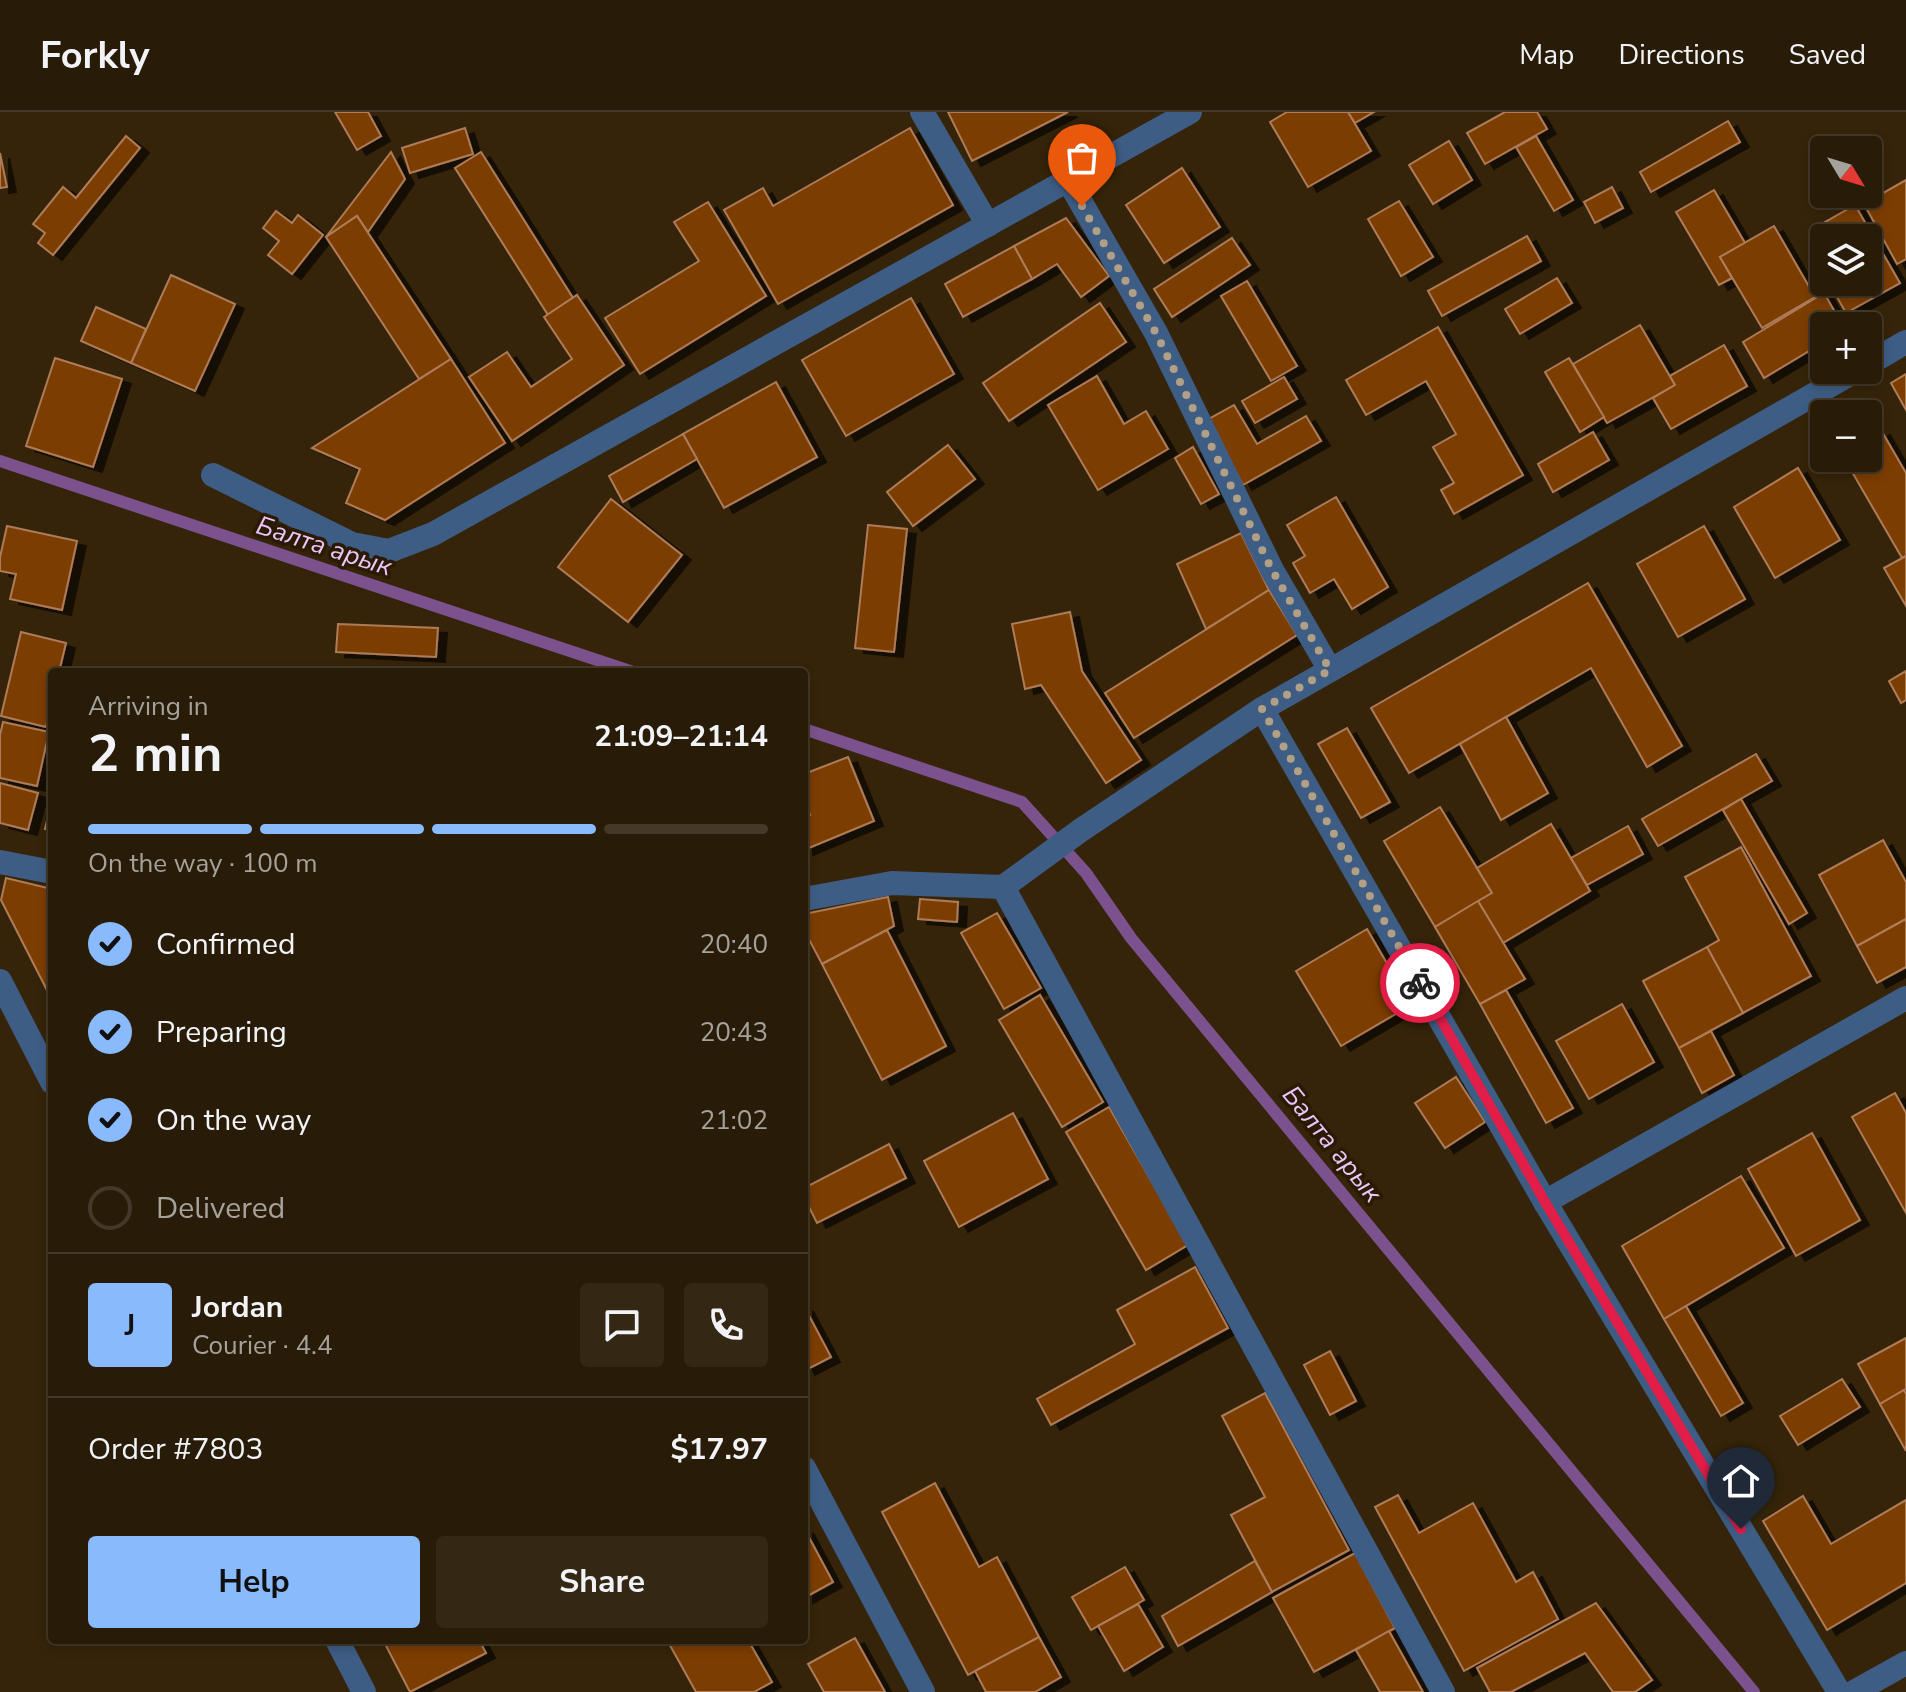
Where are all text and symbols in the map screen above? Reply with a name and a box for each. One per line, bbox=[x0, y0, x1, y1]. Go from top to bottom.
text: Forkly bbox=[40, 30, 149, 81]
text: Map bbox=[1519, 36, 1574, 74]
text: Directions bbox=[1618, 36, 1745, 74]
text: Saved bbox=[1789, 36, 1866, 74]
pin bbox=[1048, 124, 1116, 206]
icon: bag bbox=[1060, 136, 1104, 180]
north arrow bbox=[1810, 136, 1882, 208]
map controls bbox=[1810, 136, 1882, 472]
button: layers bbox=[1810, 224, 1882, 296]
button: + bbox=[1810, 312, 1882, 384]
button: − bbox=[1810, 400, 1882, 472]
water label: Балта арык bbox=[252, 508, 397, 585]
text: Arriving in bbox=[88, 689, 209, 724]
text: 21:09–21:14 bbox=[594, 716, 768, 757]
text: 2 min bbox=[88, 718, 223, 789]
text: On the way · 100 m bbox=[88, 846, 317, 881]
icon: check bbox=[88, 922, 132, 966]
text: Confirmed bbox=[156, 924, 296, 965]
text: 20:40 bbox=[700, 927, 768, 962]
courier bbox=[1380, 943, 1460, 1023]
icon: bike bbox=[1398, 961, 1442, 1005]
icon: check bbox=[88, 1010, 132, 1054]
text: Preparing bbox=[156, 1012, 287, 1053]
text: 20:43 bbox=[700, 1015, 768, 1050]
water label: Балта арык bbox=[1274, 1078, 1391, 1211]
icon: check bbox=[88, 1098, 132, 1142]
text: On the way bbox=[156, 1100, 311, 1141]
text: 21:02 bbox=[700, 1103, 768, 1138]
text: Delivered bbox=[156, 1188, 285, 1229]
button: chat bbox=[580, 1283, 664, 1367]
button: phone bbox=[684, 1283, 768, 1367]
text: Jordan bbox=[192, 1287, 283, 1328]
text: J bbox=[125, 1305, 135, 1346]
text: Courier · 4.4 bbox=[192, 1328, 333, 1363]
text: Order #7803 bbox=[88, 1429, 263, 1470]
text: $17.97 bbox=[671, 1429, 768, 1470]
pin bbox=[1707, 1447, 1775, 1529]
icon: home bbox=[1719, 1459, 1763, 1503]
button: Help bbox=[88, 1536, 420, 1628]
button: Share bbox=[436, 1536, 768, 1628]

